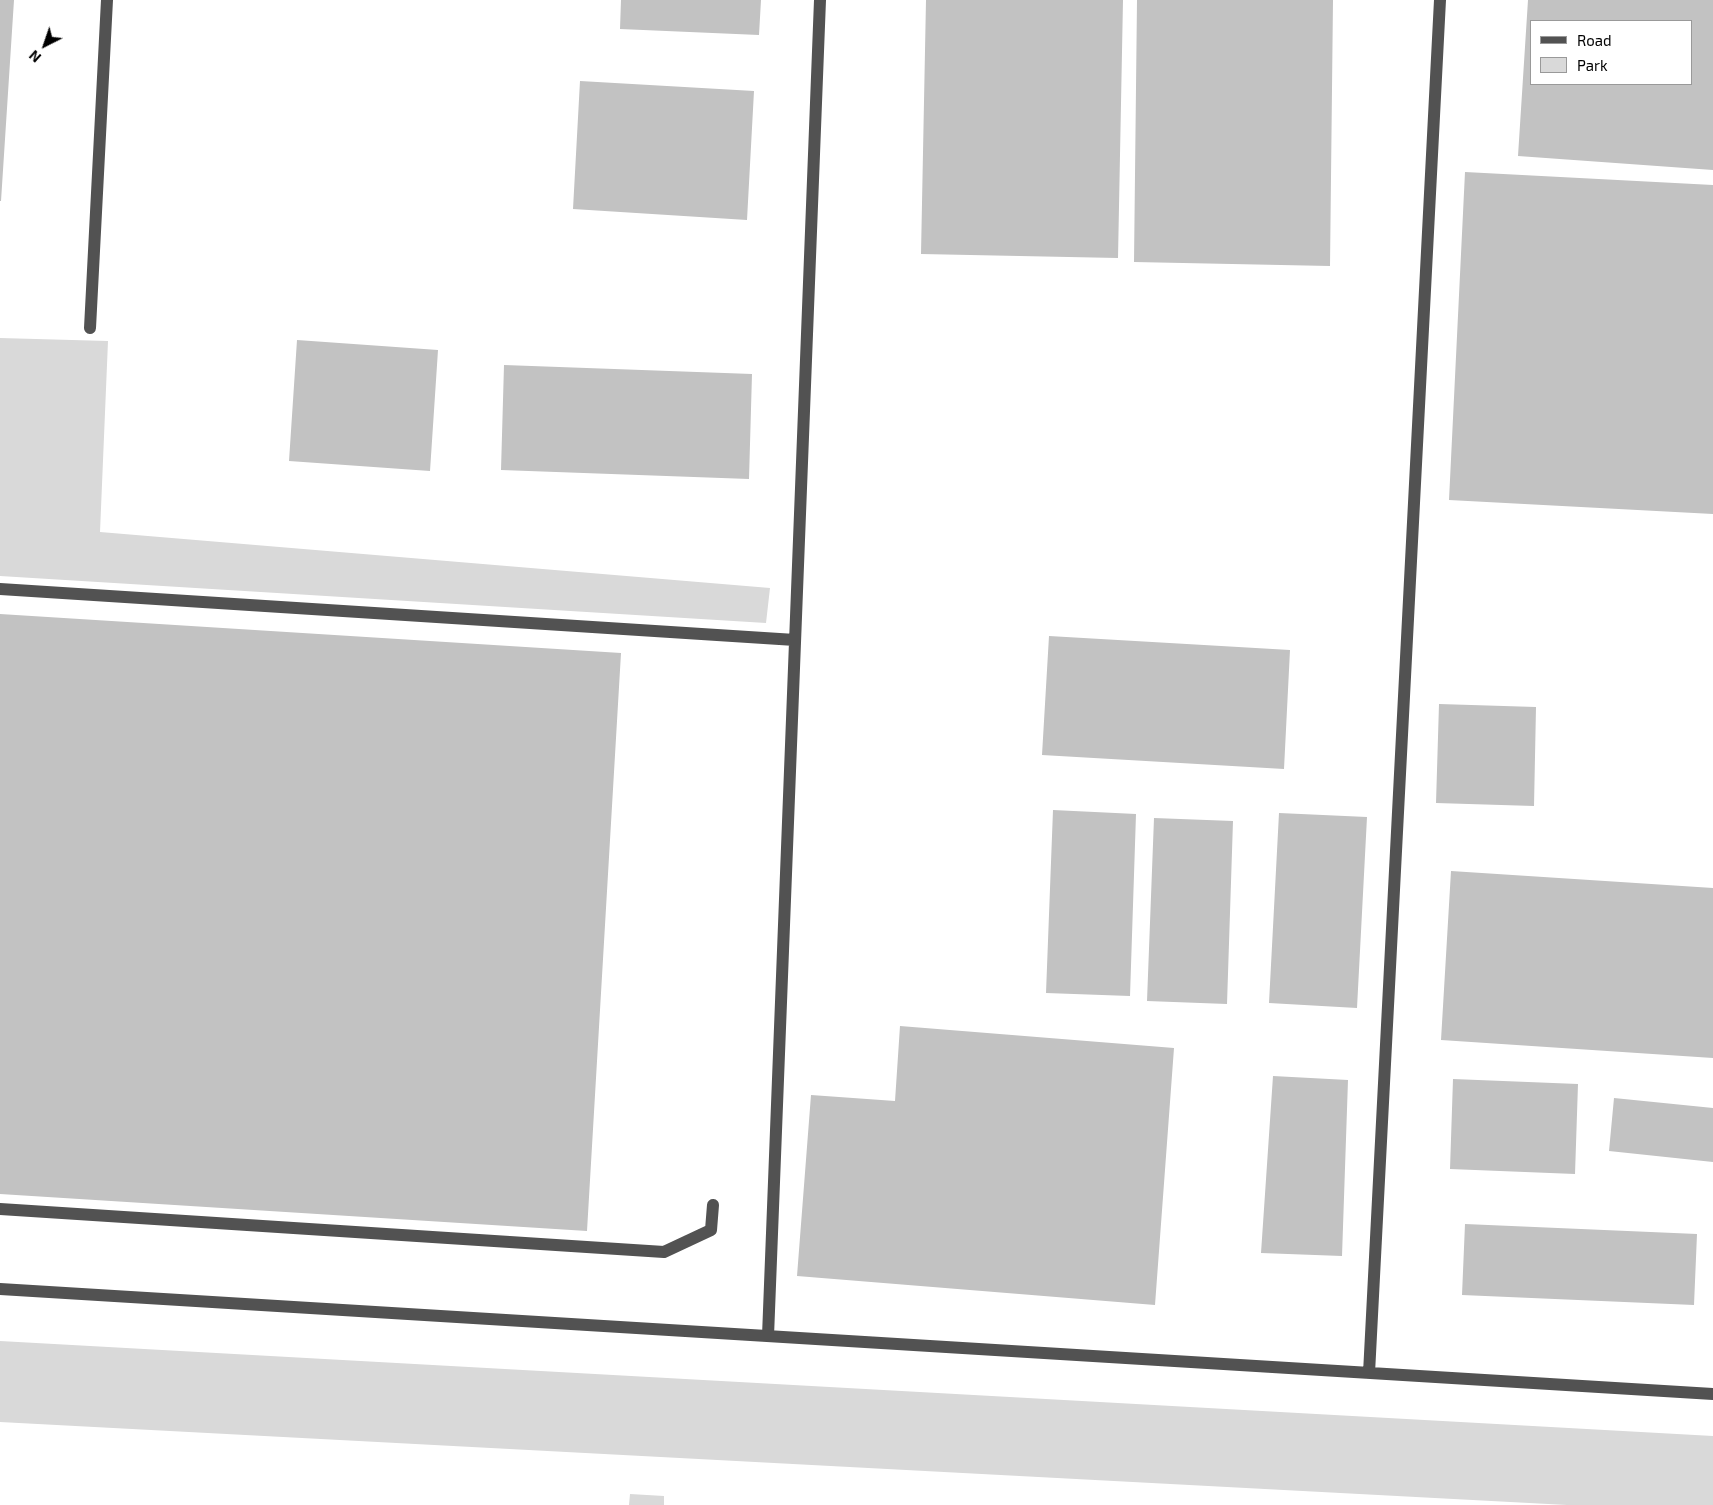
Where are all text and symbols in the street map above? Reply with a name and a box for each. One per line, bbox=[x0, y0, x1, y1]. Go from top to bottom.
north arrow bbox=[20, 20, 70, 70]
legend bbox=[1530, 20, 1693, 85]
text: Road bbox=[1577, 31, 1612, 49]
text: N bbox=[25, 47, 44, 66]
text: Park bbox=[1577, 56, 1608, 74]

